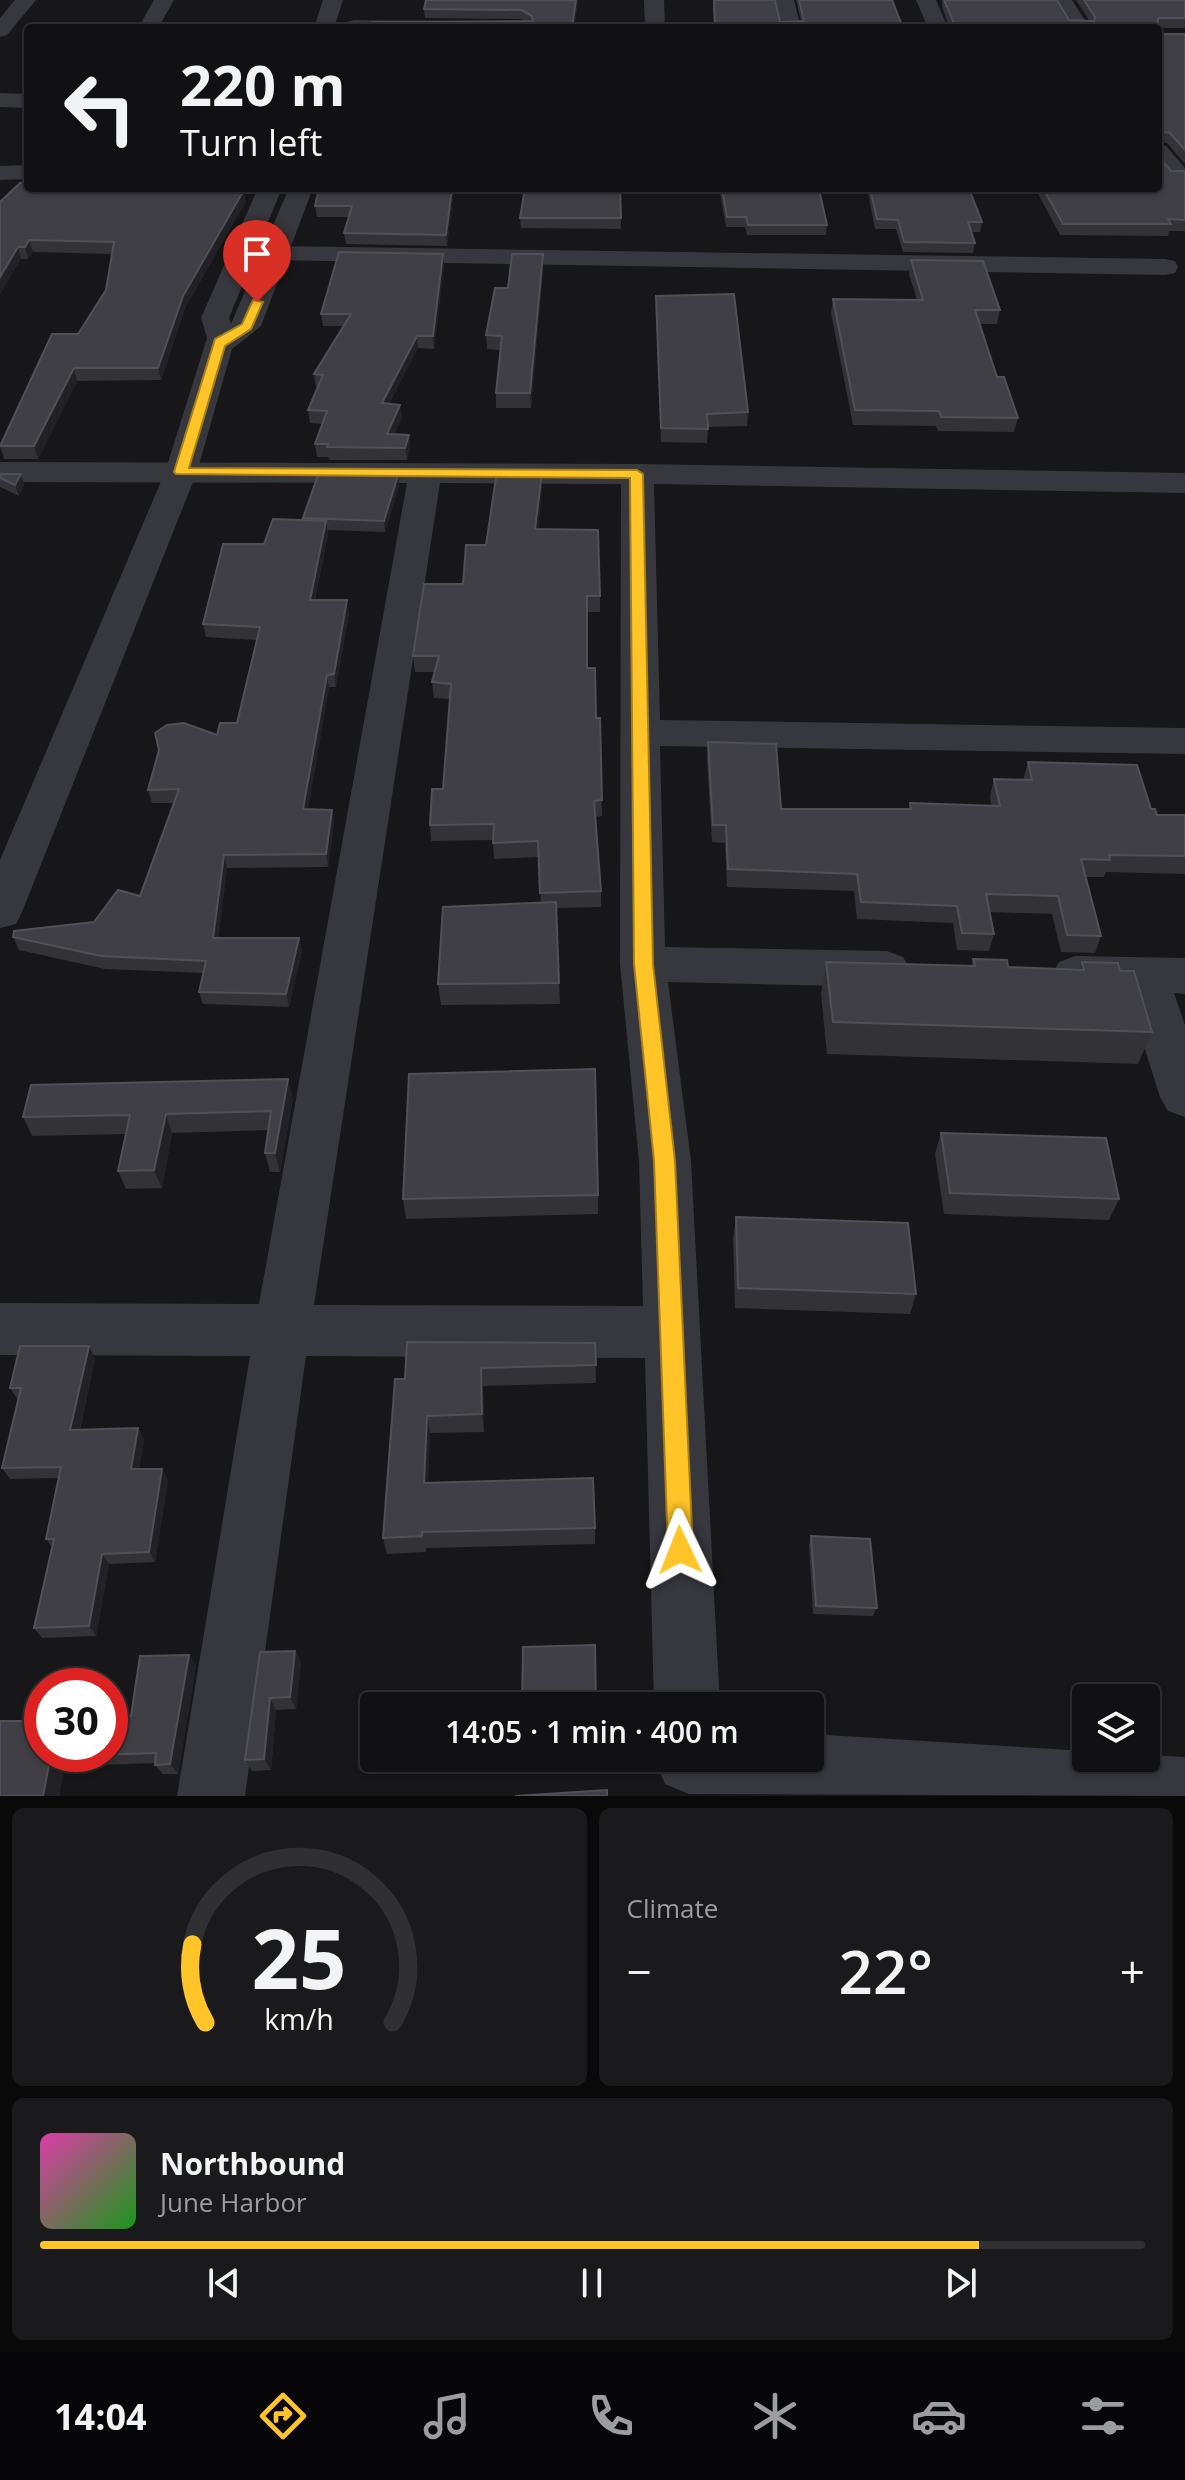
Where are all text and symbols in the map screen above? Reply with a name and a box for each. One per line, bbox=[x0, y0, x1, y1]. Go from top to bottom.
text: 220 m bbox=[180, 46, 346, 122]
icon: left bbox=[48, 56, 152, 160]
text: Turn left bbox=[180, 118, 322, 167]
pin bbox=[223, 220, 291, 302]
icon: arrive bbox=[235, 232, 279, 276]
position arrow bbox=[638, 1508, 722, 1592]
speed limit sign: 30 bbox=[24, 1668, 128, 1772]
map controls bbox=[1072, 1684, 1160, 1772]
button: layers bbox=[1072, 1684, 1160, 1772]
text: 14:05 · 1 min · 400 m bbox=[445, 1711, 739, 1752]
text: Climate bbox=[627, 1890, 718, 1926]
text: 25 bbox=[252, 1900, 347, 2013]
text: 22° bbox=[839, 1930, 933, 2012]
text: − bbox=[627, 1941, 652, 2001]
text: + bbox=[1120, 1941, 1145, 2001]
text: km/h bbox=[265, 1999, 334, 2038]
text: Northbound bbox=[160, 2143, 345, 2184]
text: June Harbor bbox=[160, 2184, 307, 2220]
icon: previous bbox=[202, 2261, 246, 2305]
icon: pause bbox=[570, 2261, 614, 2305]
icon: next bbox=[939, 2261, 983, 2305]
icon: directions bbox=[255, 2388, 311, 2444]
icon: music bbox=[419, 2388, 475, 2444]
icon: phone bbox=[583, 2388, 639, 2444]
icon: climate bbox=[747, 2388, 803, 2444]
icon: car bbox=[911, 2388, 967, 2444]
icon: filters bbox=[1075, 2388, 1131, 2444]
text: 14:04 bbox=[54, 2392, 147, 2441]

